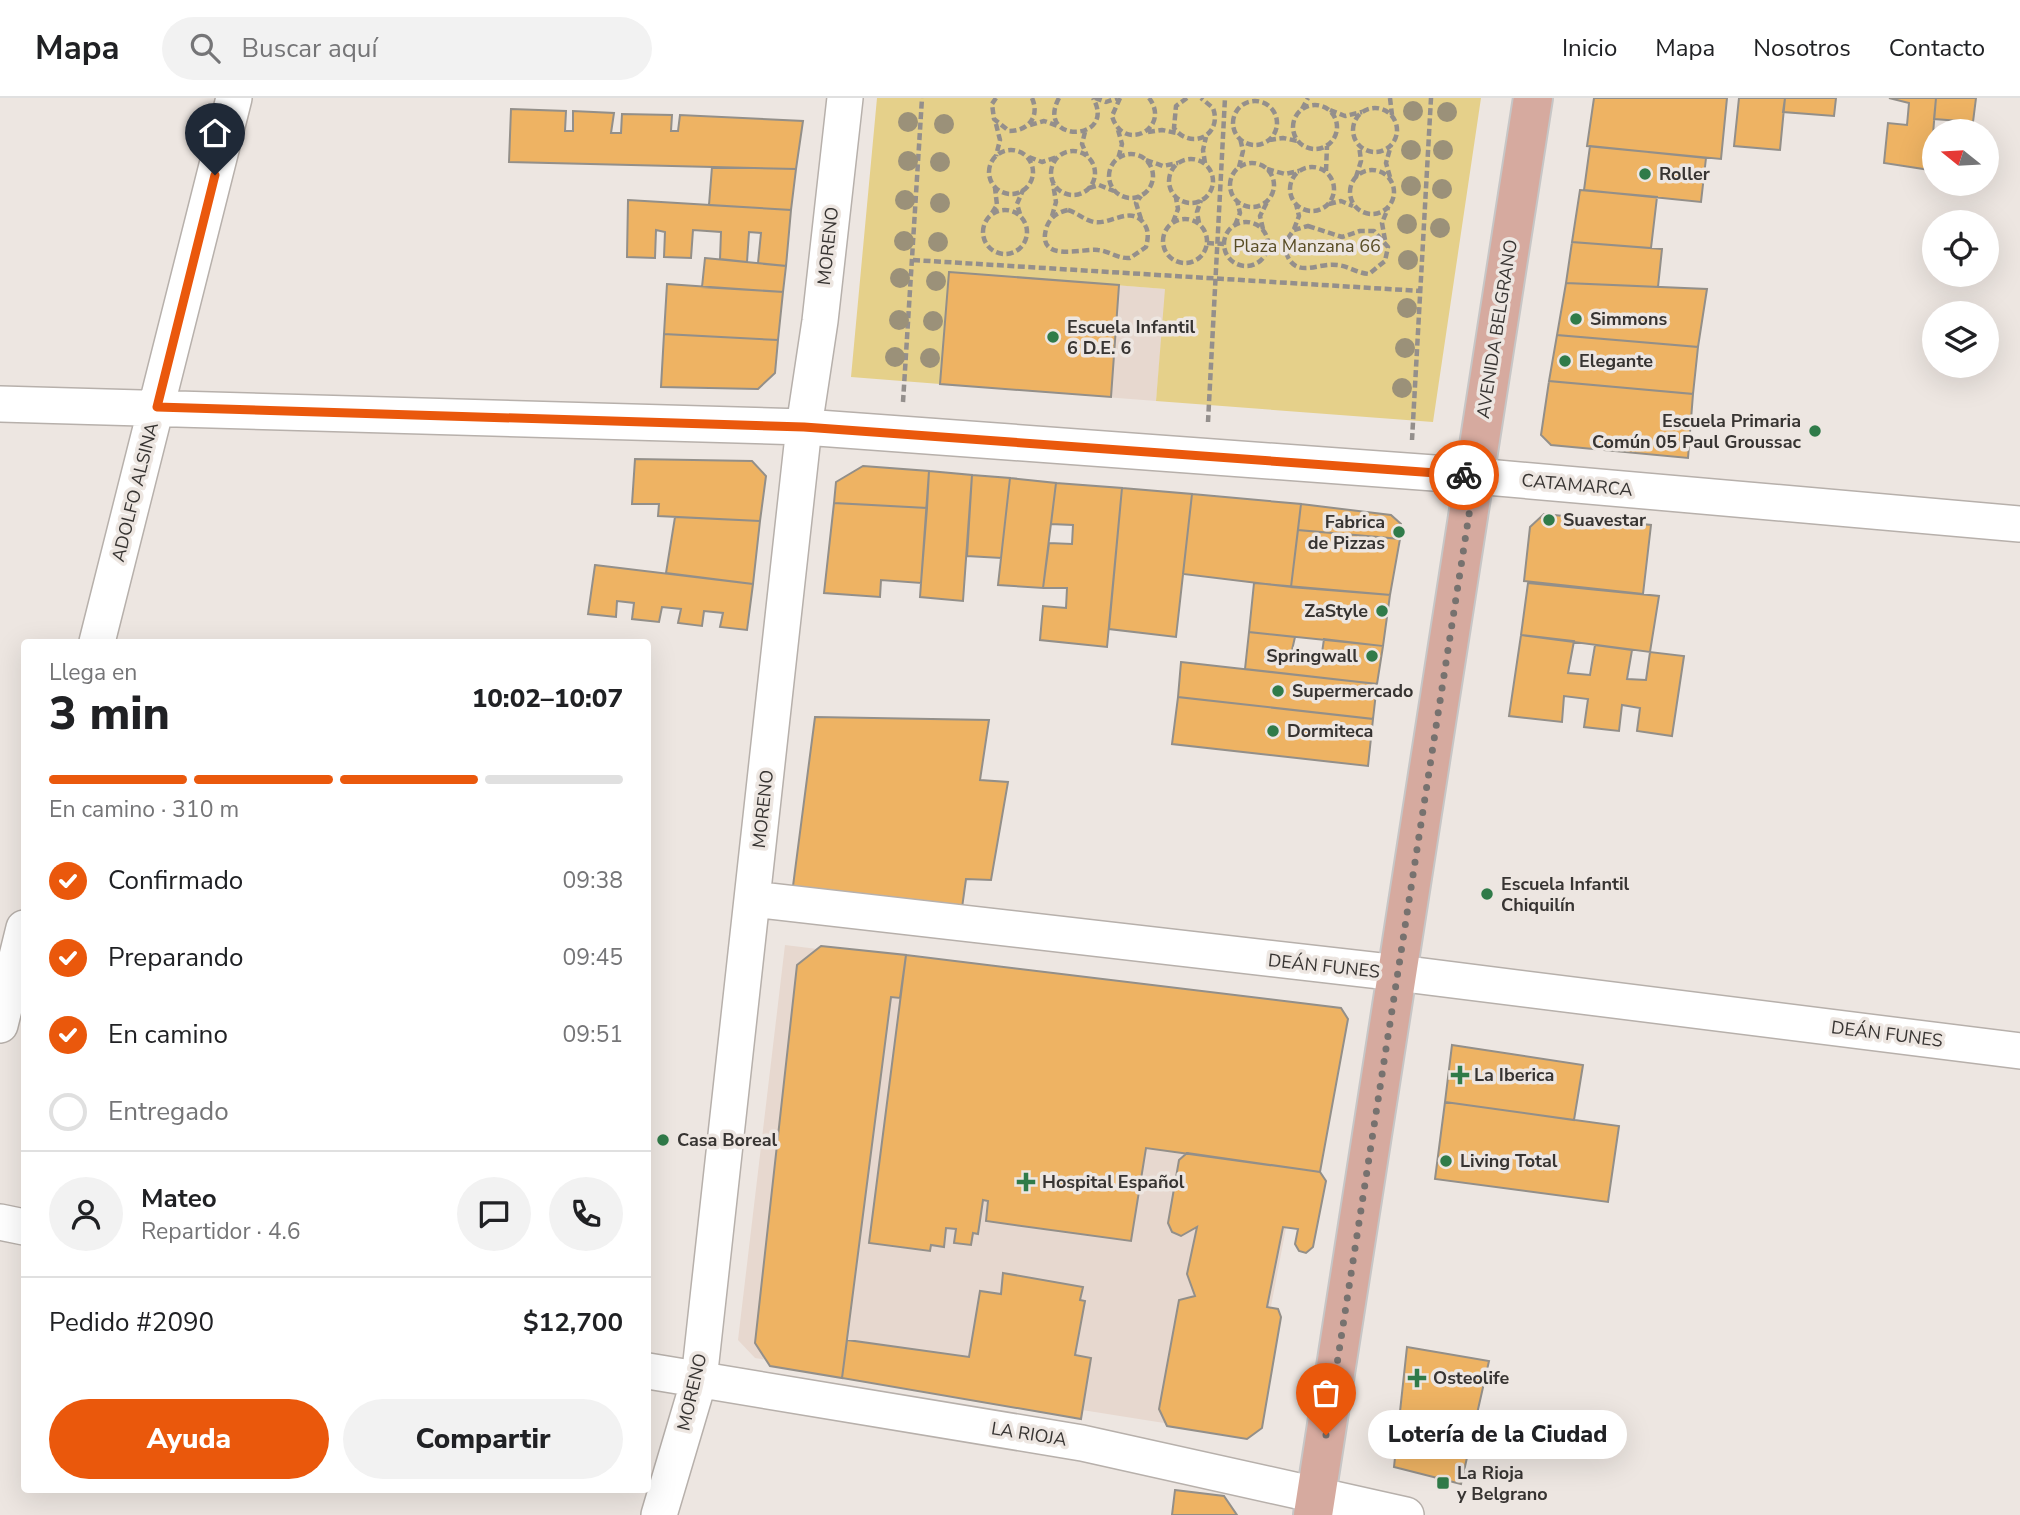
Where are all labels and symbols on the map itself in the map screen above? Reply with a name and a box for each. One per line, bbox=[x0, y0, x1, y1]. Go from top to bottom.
pin bbox=[185, 103, 245, 175]
north arrow bbox=[1922, 119, 1998, 196]
place label: Roller bbox=[1659, 162, 1710, 186]
marker: Roller bbox=[1637, 166, 1653, 182]
street label: MORENO bbox=[812, 206, 844, 286]
park label: Plaza Manzana 66 bbox=[1233, 234, 1381, 258]
street label: AVENIDA BELGRANO bbox=[1471, 238, 1523, 420]
place label: Simmons bbox=[1590, 307, 1667, 331]
marker: Simmons bbox=[1568, 311, 1584, 327]
place label: Escuela Infantil 6 D.E. 6 bbox=[1067, 315, 1195, 360]
marker: Escuela Infantil 6 D.E. 6 bbox=[1045, 329, 1061, 345]
place label: Elegante bbox=[1579, 349, 1653, 373]
marker: Elegante bbox=[1557, 353, 1573, 369]
place label: Escuela Primaria Común 05 Paul Groussac bbox=[1592, 409, 1801, 454]
street label: ADOLFO ALSINA bbox=[106, 420, 164, 564]
marker: Escuela Primaria Común 05 Paul Groussac bbox=[1807, 423, 1823, 439]
courier bbox=[1429, 440, 1499, 510]
street label: CATAMARCA bbox=[1520, 468, 1634, 502]
place label: Suavestar bbox=[1563, 508, 1646, 532]
place label: Fabrica de Pizzas bbox=[1308, 510, 1385, 555]
marker: Suavestar bbox=[1541, 512, 1557, 528]
marker: Fabrica de Pizzas bbox=[1391, 524, 1407, 540]
place label: ZaStyle bbox=[1304, 599, 1368, 623]
marker: ZaStyle bbox=[1374, 603, 1390, 619]
place label: Springwall bbox=[1266, 644, 1358, 668]
marker: Springwall bbox=[1364, 648, 1380, 664]
place label: Supermercado bbox=[1292, 679, 1413, 703]
marker: Supermercado bbox=[1270, 683, 1286, 699]
place label: Dormiteca bbox=[1287, 719, 1373, 743]
marker: Dormiteca bbox=[1265, 723, 1281, 739]
street label: MORENO bbox=[747, 769, 779, 849]
place label: Escuela Infantil Chiquilín bbox=[1501, 872, 1629, 917]
marker: Escuela Infantil Chiquilín bbox=[1479, 886, 1495, 902]
street label: DEÁN FUNES bbox=[1267, 948, 1381, 984]
street label: DEÁN FUNES bbox=[1830, 1015, 1944, 1053]
place label: La Iberica bbox=[1474, 1063, 1554, 1087]
marker: La Iberica bbox=[1452, 1067, 1468, 1083]
place label: Casa Boreal bbox=[677, 1128, 777, 1152]
marker: Casa Boreal bbox=[655, 1132, 671, 1148]
place label: Living Total bbox=[1460, 1149, 1558, 1173]
marker: Living Total bbox=[1438, 1153, 1454, 1169]
place label: Hospital Español bbox=[1042, 1170, 1185, 1194]
marker: Hospital Español bbox=[1016, 1172, 1036, 1192]
street label: MORENO bbox=[671, 1351, 713, 1433]
pin bbox=[1296, 1363, 1356, 1435]
place label: Osteolife bbox=[1433, 1366, 1509, 1390]
marker: Osteolife bbox=[1407, 1368, 1427, 1388]
callout: Lotería de la Ciudad bbox=[1368, 1410, 1627, 1460]
street label: LA RIOJA bbox=[990, 1416, 1068, 1452]
place label: La Rioja y Belgrano bbox=[1456, 1461, 1548, 1506]
marker: La Rioja y Belgrano bbox=[1435, 1475, 1451, 1491]

